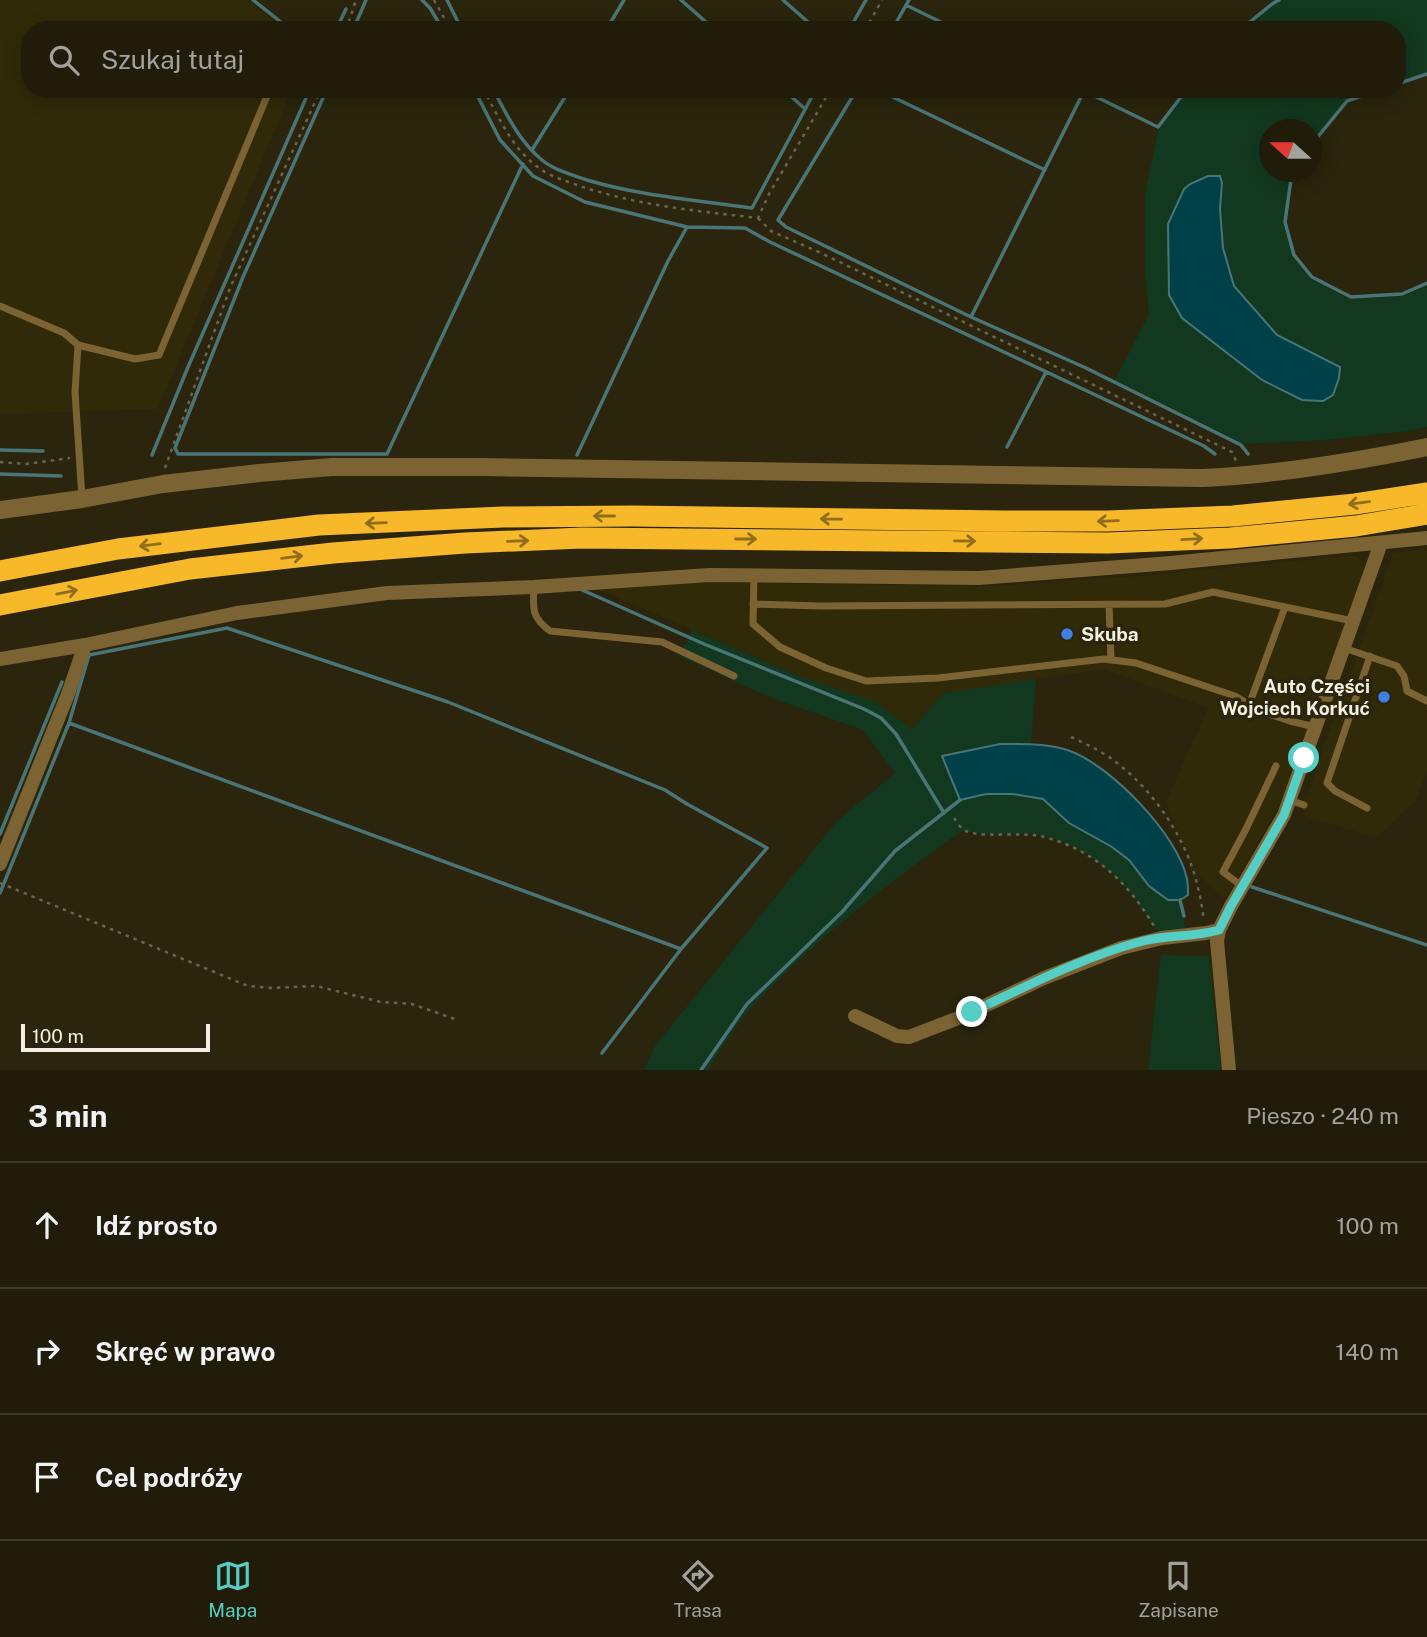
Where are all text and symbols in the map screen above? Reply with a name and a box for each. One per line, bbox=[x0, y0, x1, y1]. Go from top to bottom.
search box bbox=[21, 21, 1406, 98]
icon: search bbox=[45, 41, 83, 79]
text: Szukaj tutaj bbox=[101, 44, 244, 75]
north arrow bbox=[1259, 119, 1322, 182]
one-way arrow bbox=[1349, 497, 1371, 510]
one-way arrow bbox=[592, 509, 615, 523]
one-way arrow bbox=[820, 512, 843, 526]
one-way arrow bbox=[1097, 514, 1120, 527]
one-way arrow bbox=[365, 516, 388, 529]
one-way arrow bbox=[734, 532, 757, 546]
one-way arrow bbox=[1181, 533, 1204, 546]
one-way arrow bbox=[507, 534, 530, 547]
one-way arrow bbox=[953, 534, 976, 548]
one-way arrow bbox=[139, 539, 162, 552]
one-way arrow bbox=[280, 551, 302, 564]
one-way arrow bbox=[55, 584, 78, 598]
place label: Skuba bbox=[1081, 623, 1139, 645]
marker: Skuba bbox=[1059, 626, 1075, 642]
place label: Auto Części Wojciech Korkuć bbox=[1220, 675, 1370, 719]
marker: Auto Części Wojciech Korkuć bbox=[1376, 689, 1392, 705]
route start bbox=[1288, 742, 1319, 773]
route end bbox=[956, 996, 987, 1027]
scale bar bbox=[21, 1021, 210, 1053]
text: 100 m bbox=[32, 1025, 84, 1047]
text: 3 min bbox=[28, 1098, 107, 1134]
text: Pieszo · 240 m bbox=[1246, 1102, 1399, 1129]
icon: ahead bbox=[28, 1206, 66, 1244]
text: Idź prosto bbox=[95, 1210, 218, 1241]
text: 100 m bbox=[1336, 1212, 1399, 1239]
icon: right bbox=[28, 1332, 66, 1370]
text: Skręć w prawo bbox=[95, 1336, 275, 1367]
text: 140 m bbox=[1336, 1338, 1399, 1365]
icon: arrive bbox=[28, 1458, 66, 1496]
text: Cel podróży bbox=[95, 1462, 243, 1493]
tab: Mapa bbox=[208, 1557, 257, 1621]
tab: Trasa bbox=[674, 1557, 722, 1621]
tab: Zapisane bbox=[1138, 1557, 1219, 1621]

